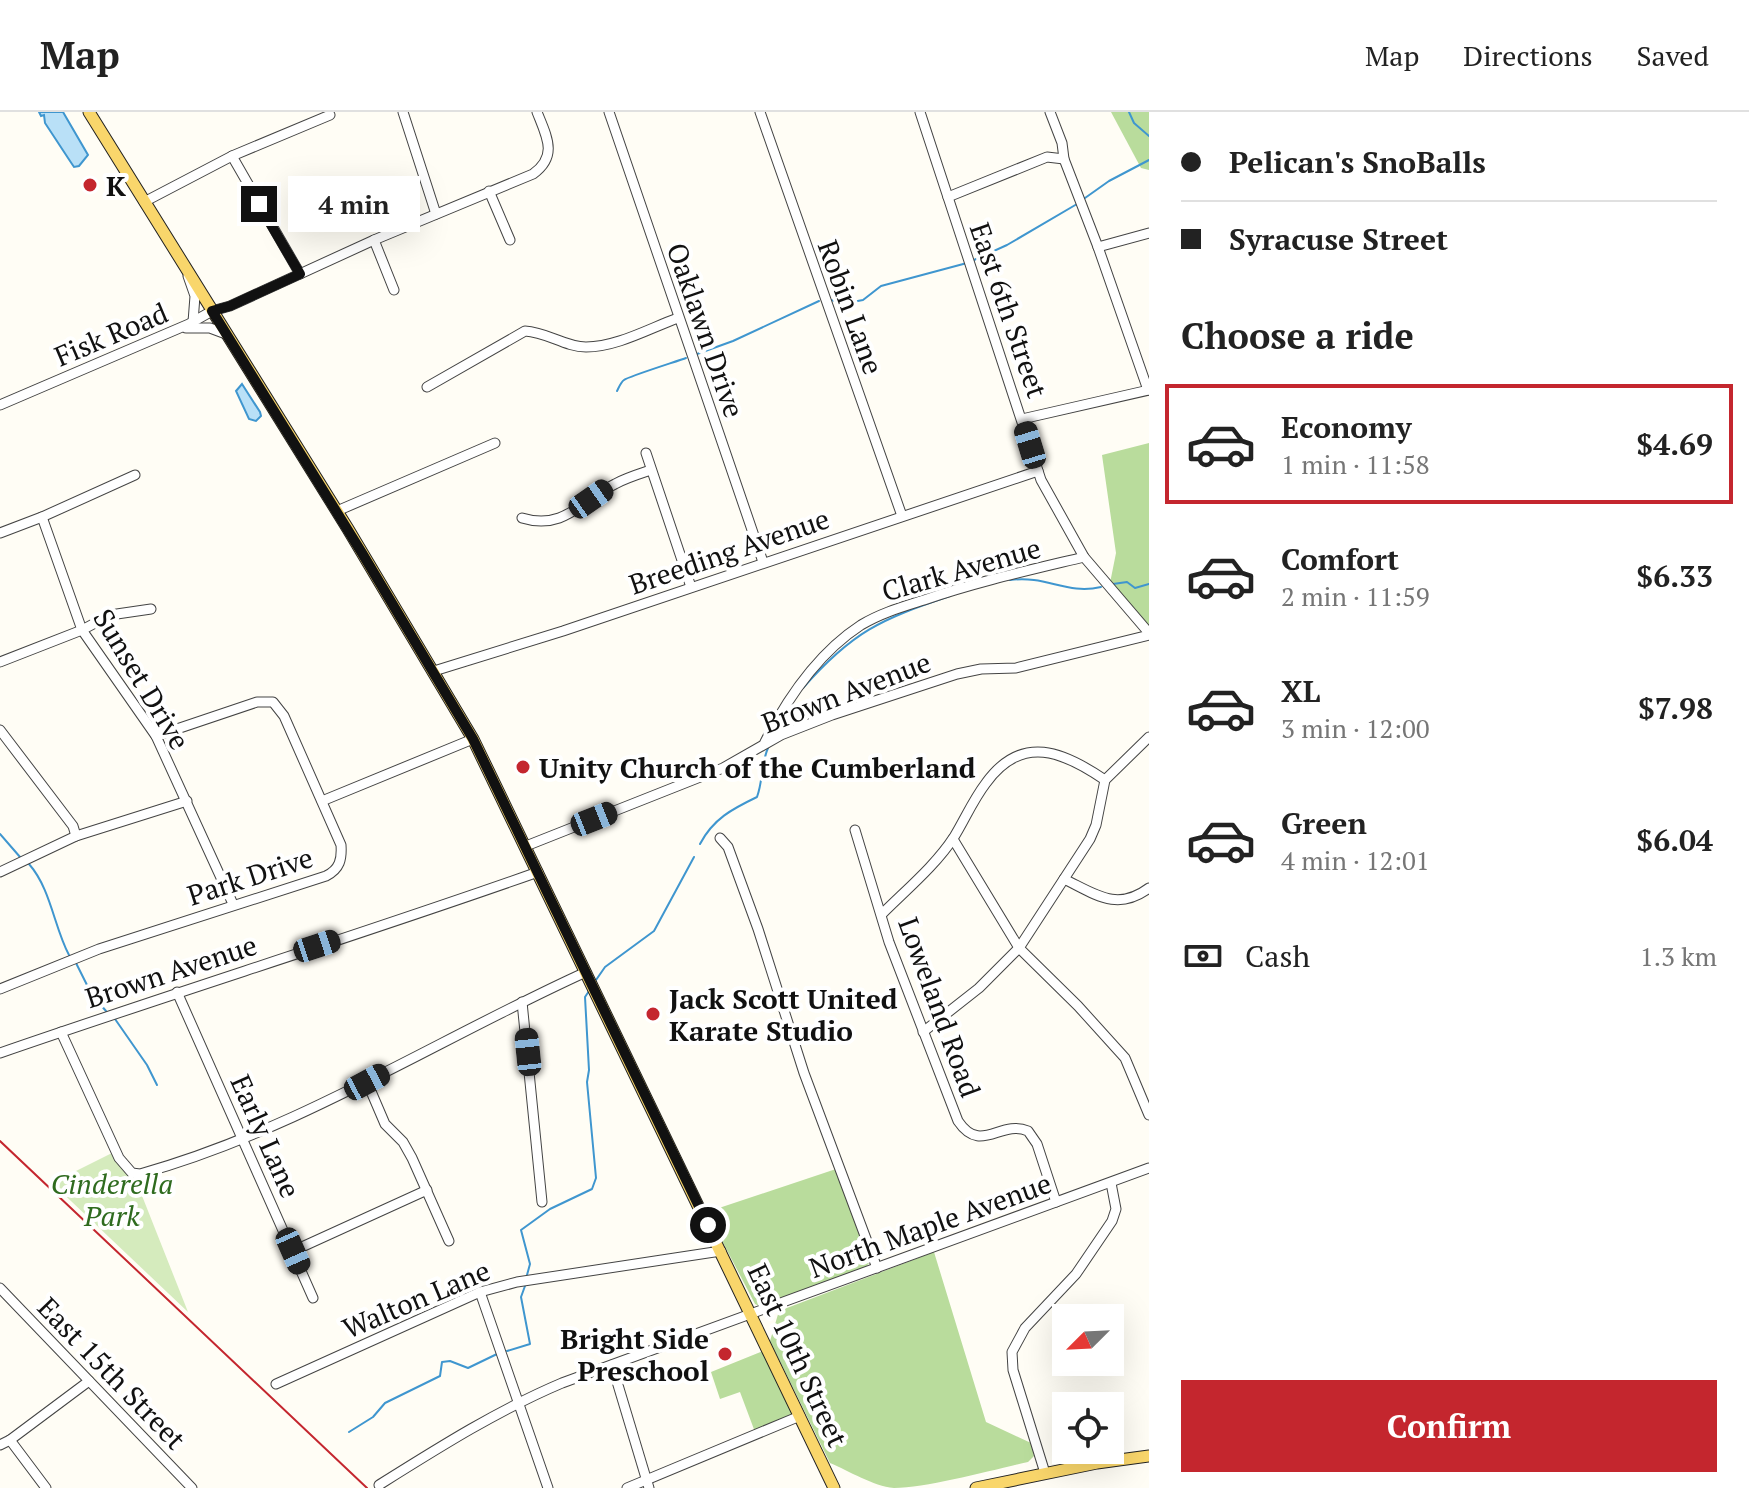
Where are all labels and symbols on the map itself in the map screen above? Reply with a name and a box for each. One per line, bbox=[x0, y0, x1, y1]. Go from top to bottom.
place label: K bbox=[106, 167, 126, 204]
marker: K bbox=[81, 176, 99, 194]
callout: 4 min bbox=[287, 176, 419, 232]
route end bbox=[241, 186, 277, 222]
street label: East 6th Street bbox=[962, 217, 1056, 403]
street label: Robin Lane bbox=[810, 235, 892, 379]
street label: Oaklawn Drive bbox=[659, 238, 753, 422]
street label: Fisk Road bbox=[49, 294, 173, 374]
car bbox=[1012, 419, 1048, 471]
car bbox=[564, 475, 618, 523]
street label: Breeding Avenue bbox=[624, 499, 834, 603]
street label: Clark Avenue bbox=[877, 529, 1045, 609]
street label: Sunset Drive bbox=[85, 602, 199, 756]
street label: Brown Avenue bbox=[756, 643, 936, 741]
place label: Unity Church of the Cumberland bbox=[539, 749, 976, 786]
marker: Unity Church of the Cumberland bbox=[514, 758, 532, 776]
car bbox=[567, 799, 621, 839]
street label: Park Drive bbox=[183, 838, 317, 914]
street label: Loweland Road bbox=[890, 912, 990, 1102]
street label: Brown Avenue bbox=[81, 926, 261, 1016]
car bbox=[290, 927, 344, 965]
place label: Jack Scott United Karate Studio bbox=[669, 980, 898, 1049]
marker: Jack Scott United Karate Studio bbox=[644, 1005, 662, 1023]
car bbox=[514, 1027, 542, 1077]
car bbox=[340, 1060, 394, 1104]
street label: Early Lane bbox=[222, 1069, 310, 1203]
street label: North Maple Avenue bbox=[804, 1164, 1056, 1286]
park label: Cinderella Park bbox=[51, 1165, 173, 1234]
route start bbox=[690, 1207, 726, 1243]
car bbox=[272, 1224, 314, 1278]
street label: Walton Lane bbox=[337, 1251, 495, 1347]
street label: East 10th Street bbox=[739, 1257, 857, 1453]
street label: East 15th Street bbox=[30, 1289, 194, 1457]
north arrow bbox=[1052, 1304, 1124, 1376]
place label: Bright Side Preschool bbox=[560, 1320, 709, 1389]
marker: Bright Side Preschool bbox=[716, 1345, 734, 1363]

